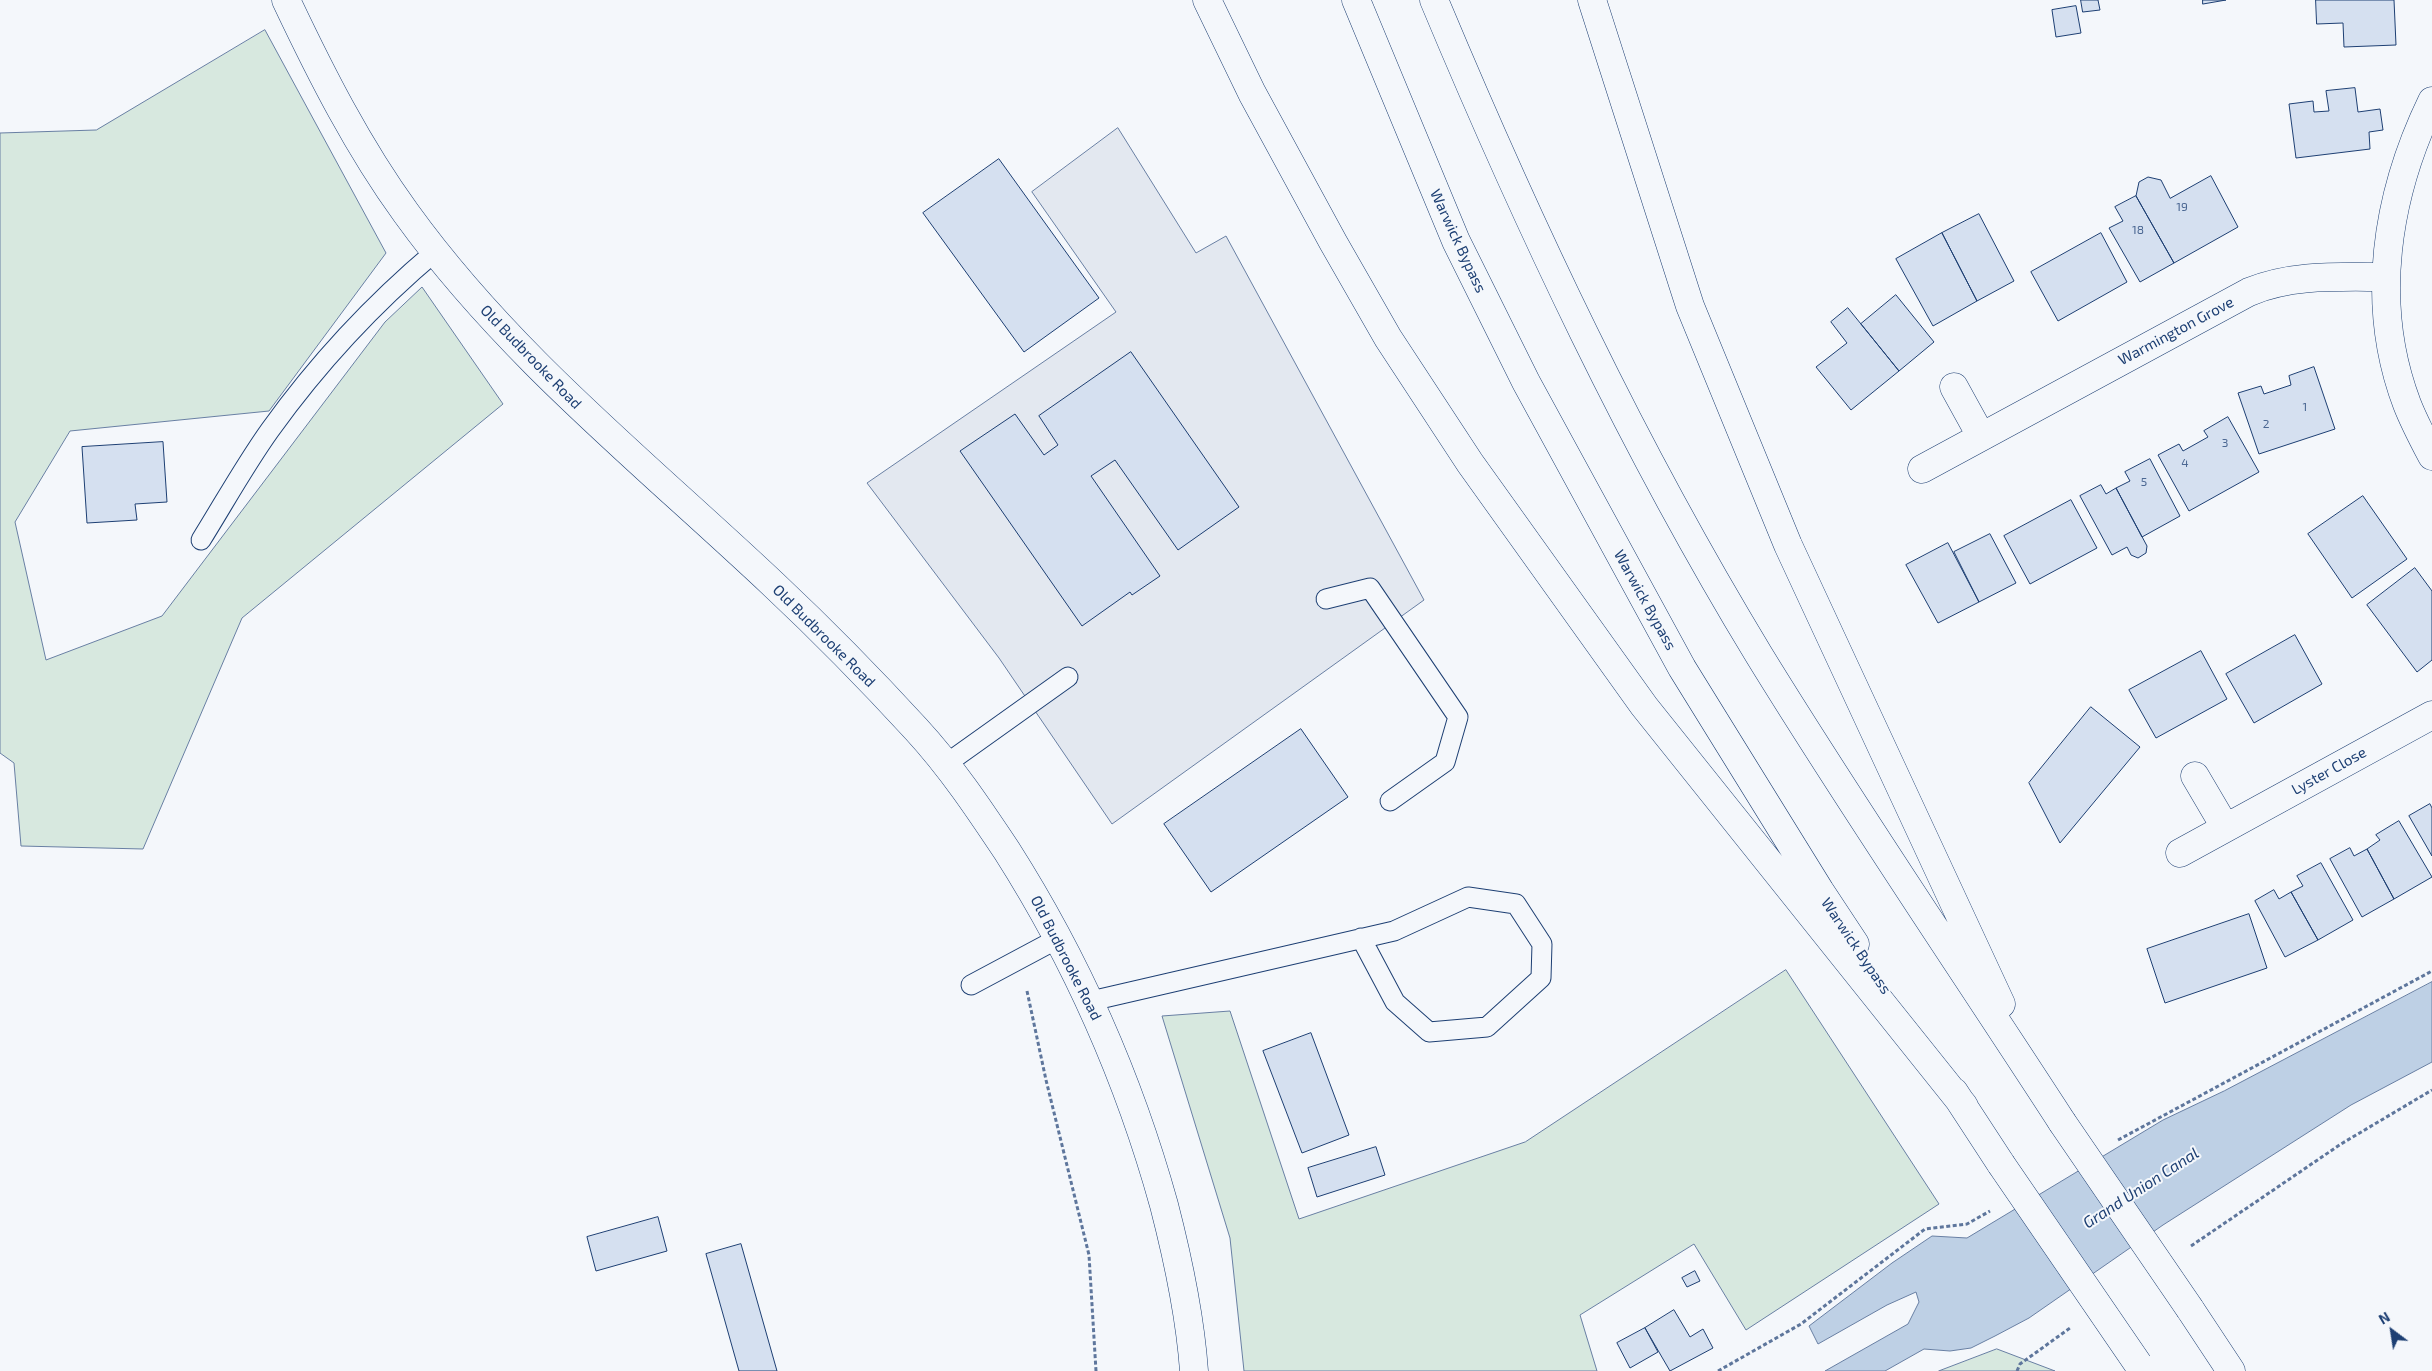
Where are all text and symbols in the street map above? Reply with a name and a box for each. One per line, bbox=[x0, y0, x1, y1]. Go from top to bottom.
street label: Warwick Bypass bbox=[1426, 186, 1490, 296]
house number: 19 bbox=[2176, 200, 2188, 214]
house number: 18 bbox=[2132, 223, 2144, 237]
street label: Warmington Grove bbox=[2115, 293, 2237, 369]
street label: Old Budbrooke Road bbox=[477, 301, 585, 413]
house number: 1 bbox=[2303, 400, 2307, 414]
house number: 2 bbox=[2263, 417, 2269, 431]
house number: 3 bbox=[2222, 436, 2228, 450]
house number: 4 bbox=[2181, 456, 2189, 470]
house number: 5 bbox=[2141, 475, 2147, 489]
street label: Warwick Bypass bbox=[1610, 547, 1680, 653]
street label: Old Budbrooke Road bbox=[769, 581, 879, 691]
street label: Lyster Close bbox=[2289, 743, 2369, 799]
street label: Old Budbrooke Road bbox=[1027, 893, 1105, 1023]
street label: Warwick Bypass bbox=[1817, 895, 1895, 997]
water label: Grand Union Canal bbox=[2079, 1143, 2203, 1233]
north arrow bbox=[2367, 1306, 2417, 1356]
text: N bbox=[2375, 1308, 2393, 1328]

